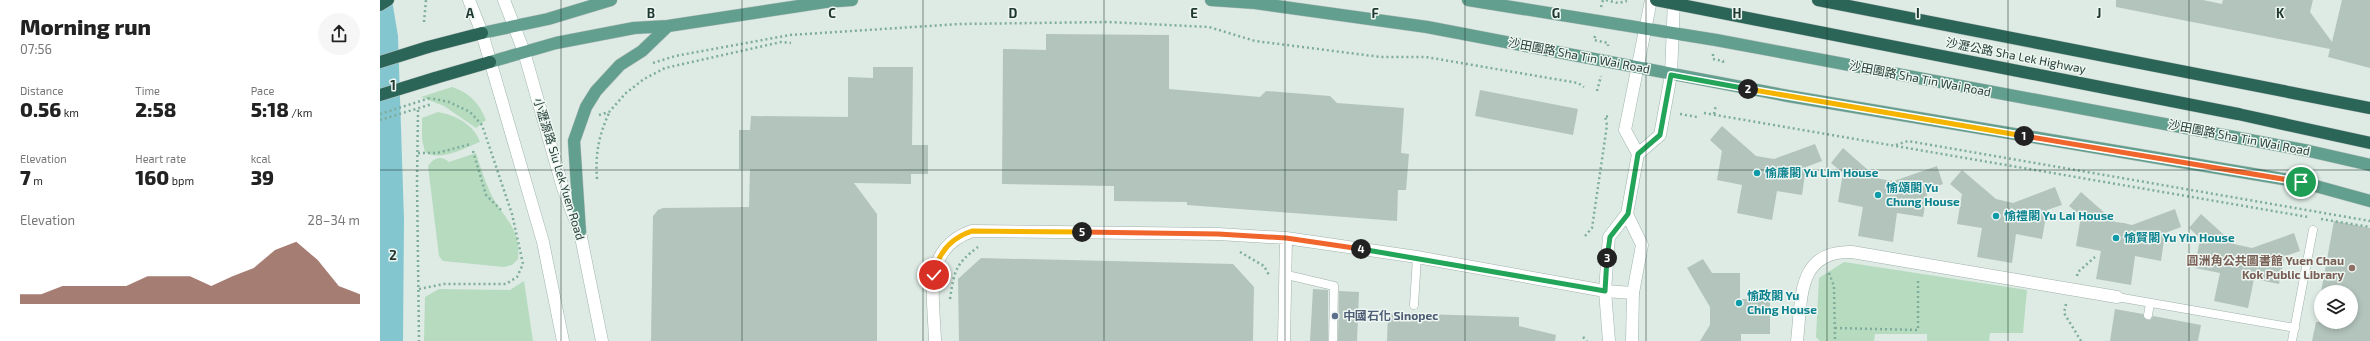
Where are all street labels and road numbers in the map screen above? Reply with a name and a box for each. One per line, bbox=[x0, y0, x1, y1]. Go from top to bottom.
street label: 沙田圍路 Sha Tin Wai Road bbox=[1507, 34, 1651, 76]
street label: 沙瀝公路 Sha Lek Highway bbox=[1945, 35, 2088, 76]
street label: 沙田圍路 Sha Tin Wai Road bbox=[1848, 57, 1992, 99]
street label: 小瀝源路 Siu Lek Yuen Road bbox=[532, 96, 588, 241]
street label: 沙田圍路 Sha Tin Wai Road bbox=[2167, 116, 2311, 158]

